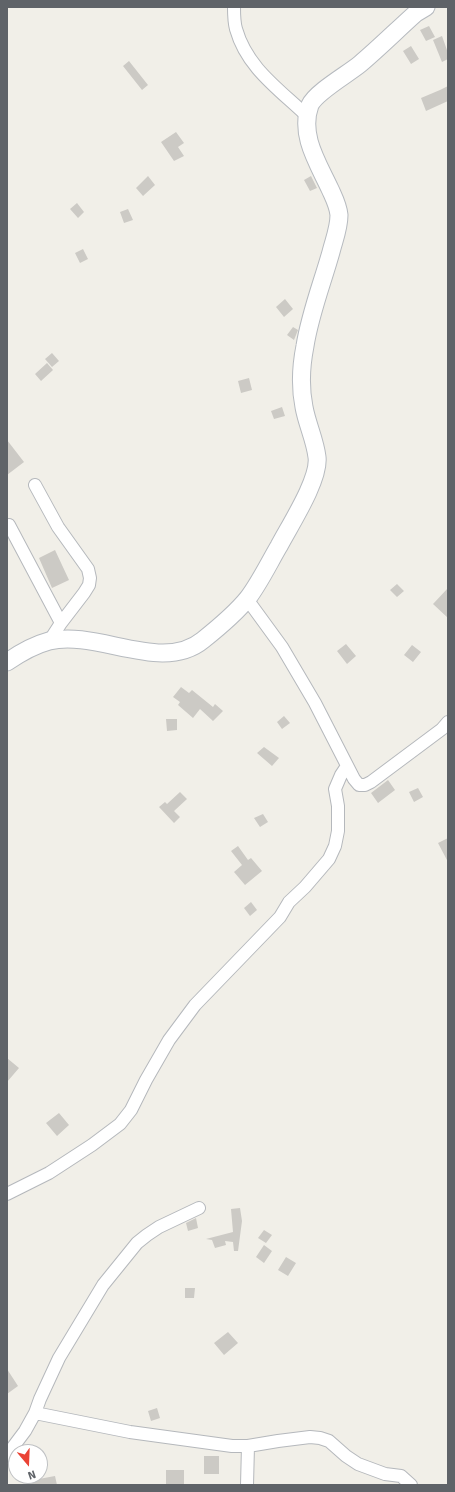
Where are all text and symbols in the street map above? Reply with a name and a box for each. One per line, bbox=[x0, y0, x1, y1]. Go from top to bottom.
north arrow bbox=[8, 1444, 48, 1484]
text: N bbox=[26, 1467, 37, 1482]

